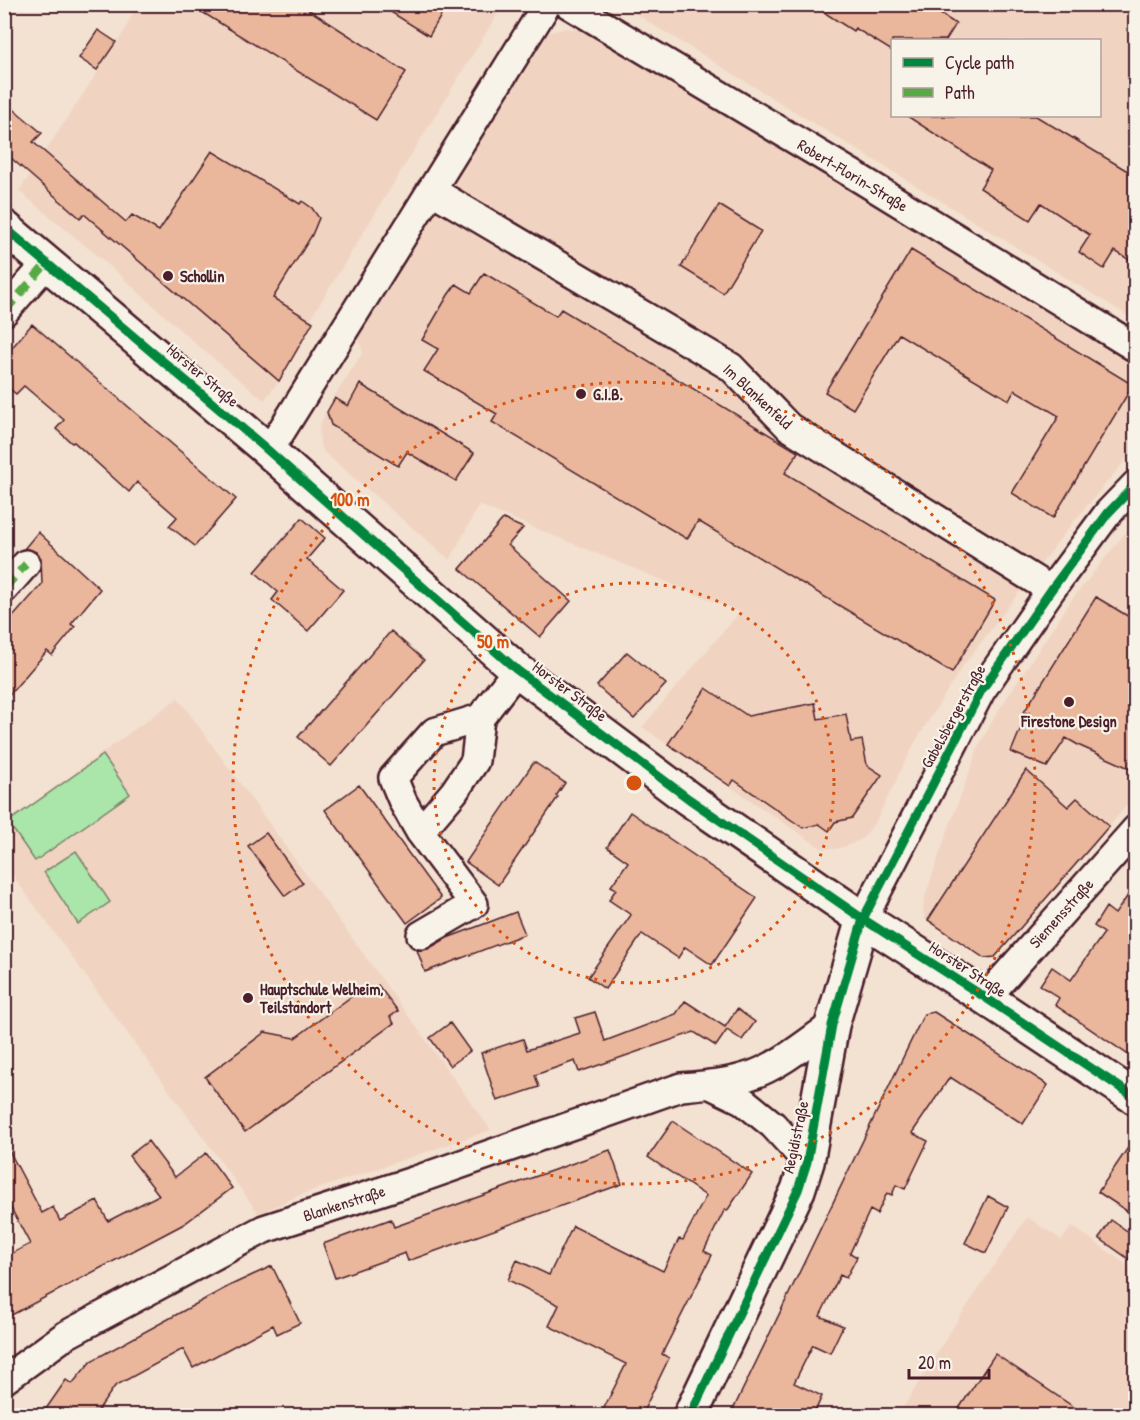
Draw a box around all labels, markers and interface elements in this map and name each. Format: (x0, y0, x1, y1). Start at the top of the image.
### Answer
legend (891, 39, 1101, 117)
text: Cycle path (945, 50, 1015, 75)
text: Path (945, 80, 975, 105)
street label: Robert-Florin-Straße (794, 133, 913, 217)
place label: Schollin (180, 265, 224, 287)
marker: Schollin (161, 269, 175, 283)
street label: Horster Straße (162, 338, 244, 412)
street label: Im Blankenfeld (719, 358, 797, 434)
place label: G.I.B. (593, 383, 623, 405)
marker: G.I.B. (574, 387, 588, 401)
text: 100 m (330, 487, 370, 512)
text: 50 m (477, 629, 509, 654)
street label: Horster Straße (528, 656, 612, 727)
street label: Gabelsbergerstraße (915, 660, 991, 772)
marker: Firestone Design (1062, 695, 1076, 709)
place label: Firestone Design (1020, 710, 1117, 733)
centre of rings (624, 773, 644, 793)
street label: Siemensstraße (1024, 873, 1099, 953)
street label: Horster Straße (925, 936, 1011, 1003)
place label: Hauptschule Welheim, Teilstandort (259, 978, 384, 1018)
marker: Hauptschule Welheim, Teilstandort (241, 991, 255, 1005)
street label: Aegidistraße (777, 1098, 814, 1175)
street label: Blankenstraße (300, 1179, 388, 1227)
scale bar (909, 1342, 988, 1380)
text: 20 m (918, 1350, 951, 1375)

